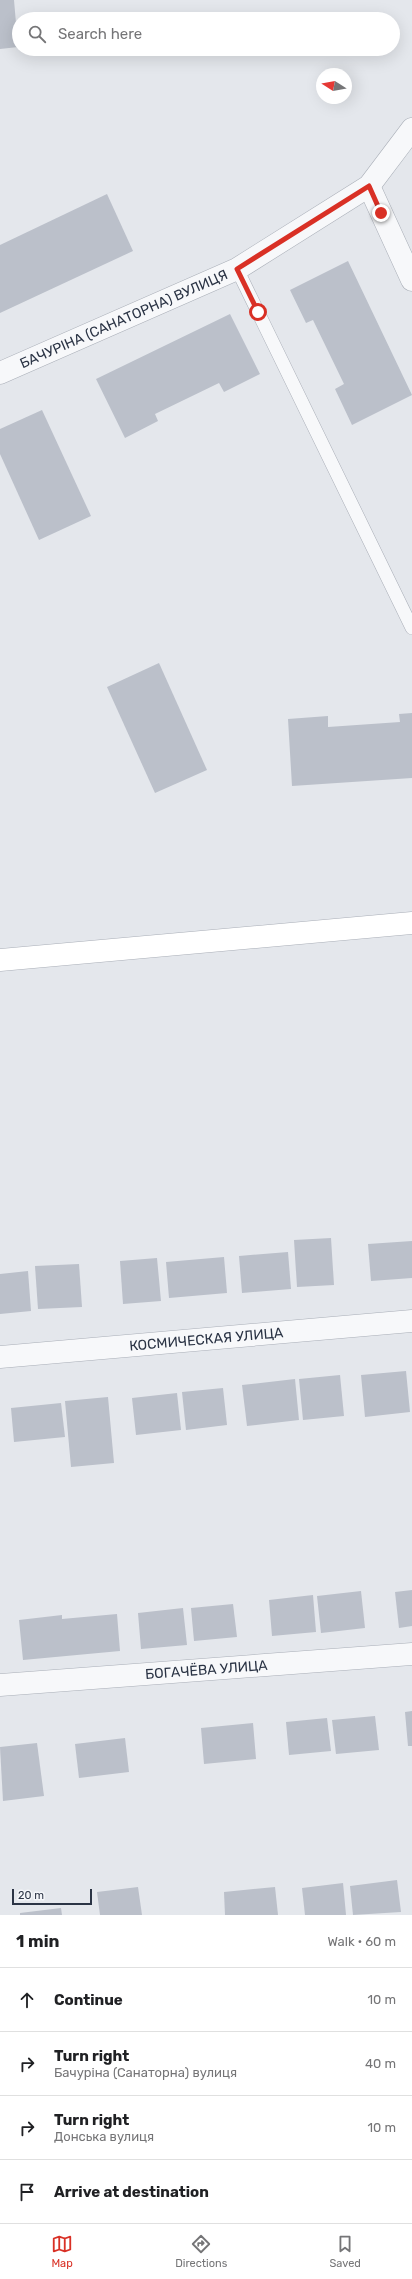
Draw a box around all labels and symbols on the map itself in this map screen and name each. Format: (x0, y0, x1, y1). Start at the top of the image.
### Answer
north arrow (316, 68, 352, 104)
route end (372, 204, 390, 222)
street label: БАЧУРІНА (САНАТОРНА) ВУЛИЦЯ (17, 266, 230, 372)
route start (249, 303, 267, 321)
street label: КОСМИЧЕСКАЯ УЛИЦА (129, 1324, 285, 1354)
street label: БОГАЧЁВА УЛИЦА (145, 1656, 269, 1683)
scale bar (12, 1887, 92, 1906)

